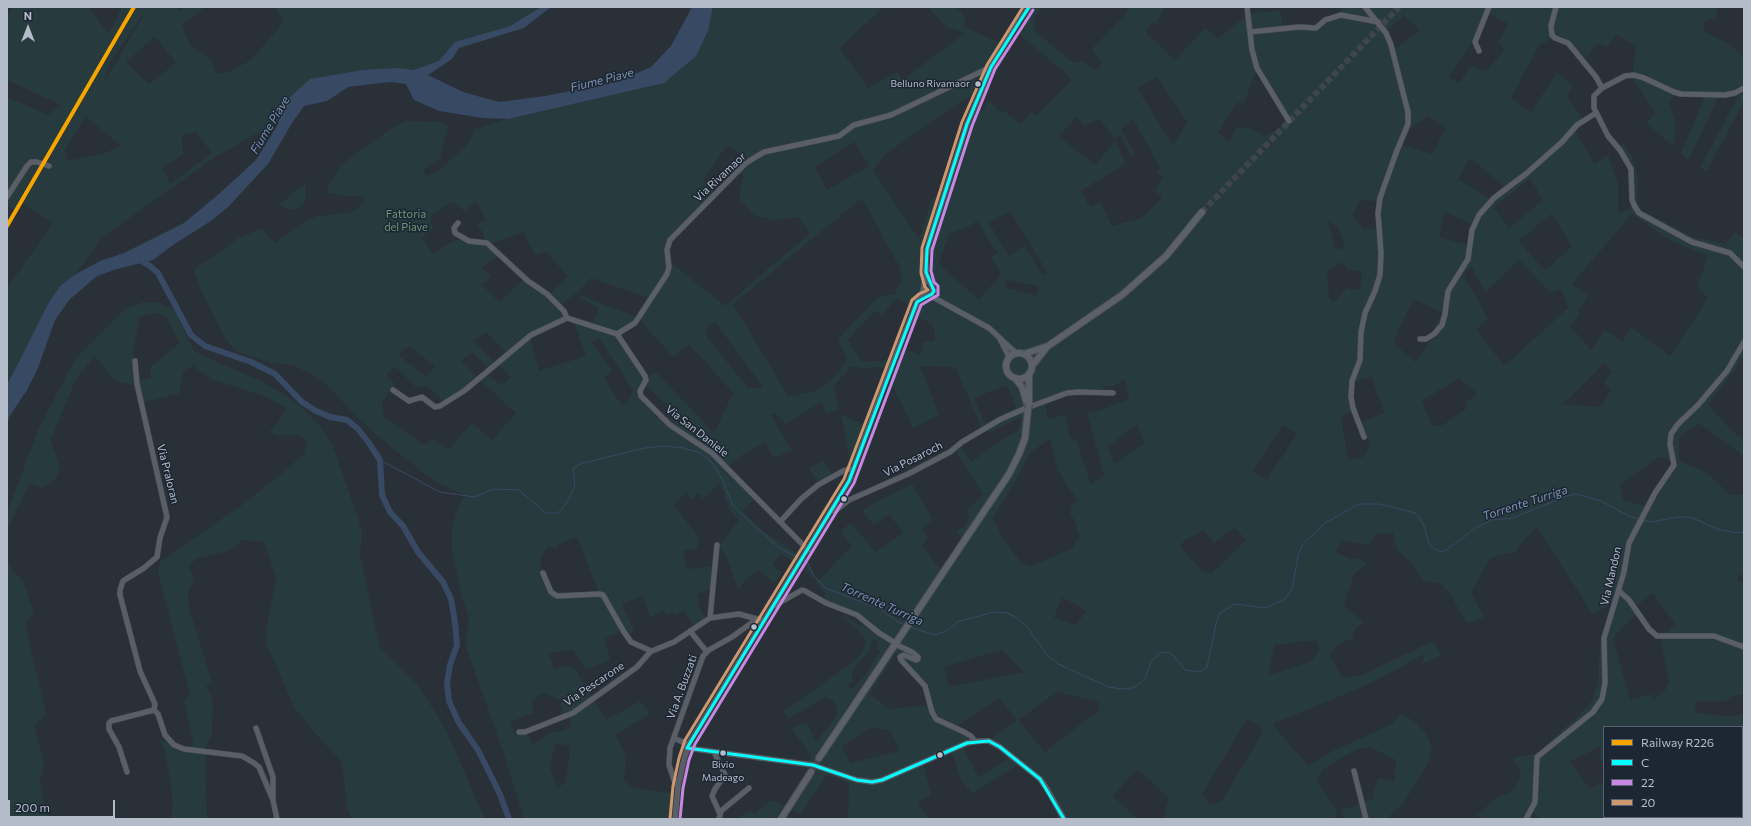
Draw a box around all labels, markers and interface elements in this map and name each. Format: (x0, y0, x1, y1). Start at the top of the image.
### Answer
north arrow (8, 8, 48, 48)
text: N (24, 9, 32, 22)
water label: Fiume Piave (569, 65, 635, 95)
place label: Belluno Rivamaor (891, 78, 970, 90)
marker: Belluno Rivamaor (973, 79, 983, 89)
water label: Fiume Piave (247, 94, 293, 156)
street label: Via Rivamaor (691, 150, 749, 204)
park label: Fattoria del Piave (384, 207, 428, 233)
street label: Via San Daniele (663, 402, 731, 460)
street label: Via Posaroch (881, 438, 945, 480)
street label: Via Praloran (154, 443, 182, 505)
water label: Torrente Turriga (1481, 482, 1569, 524)
unlabelled marker (839, 494, 849, 504)
street label: Via Mandon (1598, 545, 1624, 607)
water label: Torrente Turriga (839, 579, 925, 629)
unlabelled marker (749, 622, 759, 632)
street label: Via A. Buzzati (664, 653, 700, 721)
street label: Via Pescarone (561, 659, 627, 709)
legend (1603, 726, 1743, 818)
text: Railway R226 (1641, 735, 1714, 749)
marker: Bivio Madeago (718, 748, 728, 758)
unlabelled marker (935, 750, 945, 760)
text: C (1641, 755, 1649, 769)
place label: Bivio Madeago (702, 759, 744, 782)
text: 22 (1641, 775, 1654, 789)
scale bar (10, 792, 117, 818)
text: 20 (1641, 795, 1655, 809)
text: 200 m (15, 800, 50, 814)

